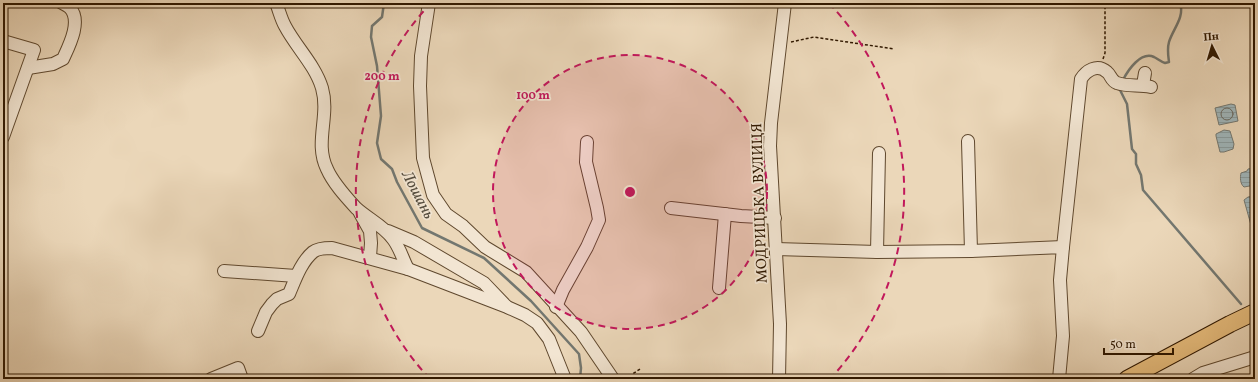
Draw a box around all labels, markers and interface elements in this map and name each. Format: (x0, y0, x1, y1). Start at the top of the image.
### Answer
north arrow (1192, 26, 1232, 66)
text: Пн (1203, 29, 1220, 46)
text: 200 m (364, 69, 400, 85)
text: 100 m (516, 88, 550, 104)
street label: МОДРИЦЬКА ВУЛИЦЯ (747, 122, 774, 283)
water label: Лошань (395, 166, 439, 223)
centre of rings (623, 185, 637, 199)
scale bar (1104, 330, 1173, 356)
text: 50 m (1110, 337, 1136, 353)

